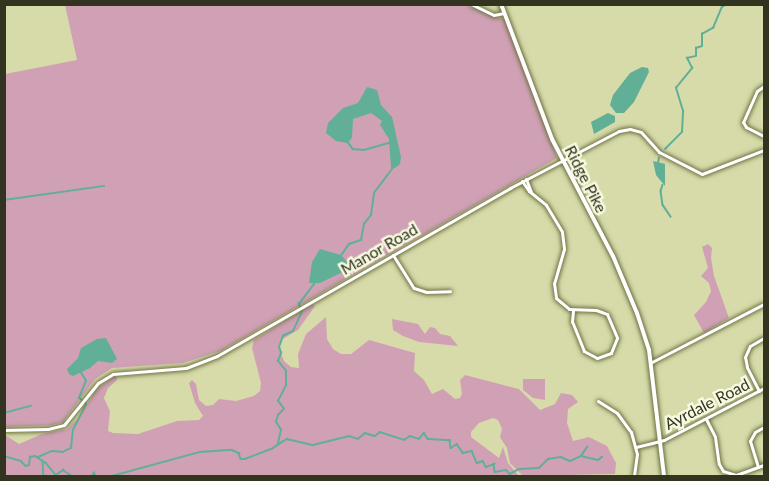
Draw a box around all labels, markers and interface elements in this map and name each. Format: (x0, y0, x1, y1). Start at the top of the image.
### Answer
street label: Ridge Pike (561, 142, 611, 216)
street label: Manor Road (337, 219, 421, 279)
street label: Ayrdale Road (661, 374, 753, 434)

